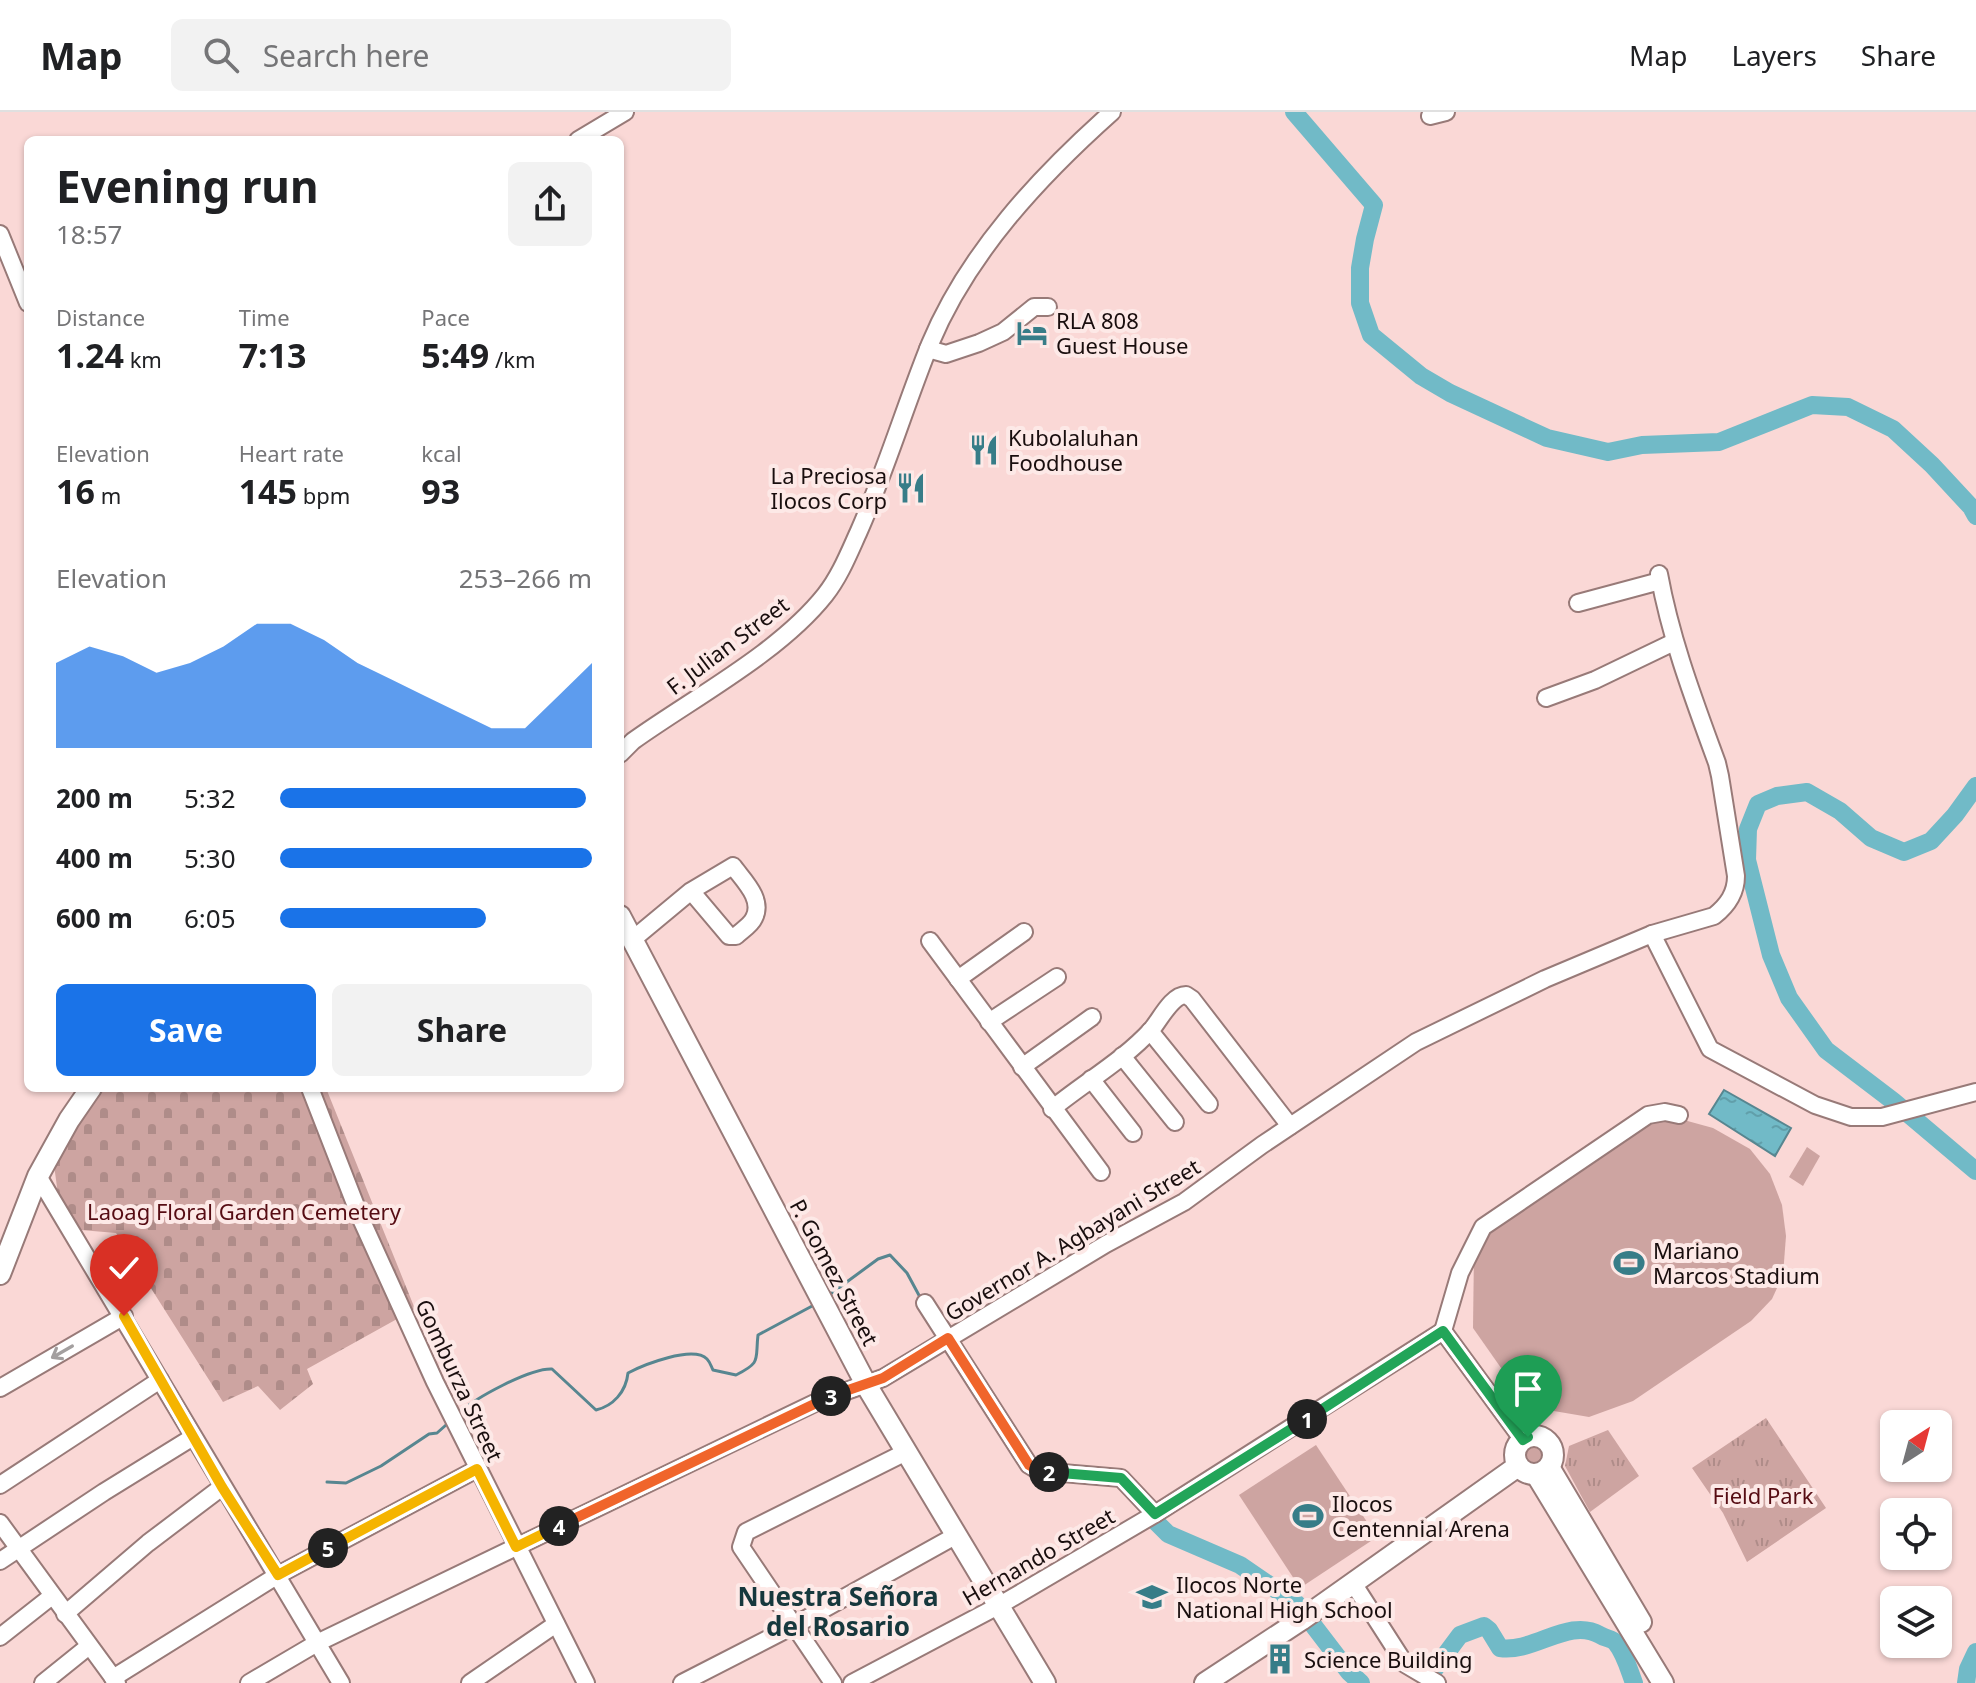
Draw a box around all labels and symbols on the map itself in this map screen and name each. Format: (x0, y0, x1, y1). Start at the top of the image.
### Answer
place label: RLA 808 Guest House (1056, 305, 1188, 360)
hotel icon: RLA 808 Guest House (1015, 316, 1049, 350)
place label: Kubolaluhan Foodhouse (1008, 422, 1139, 477)
restaurant icon: Kubolaluhan Foodhouse (967, 433, 1001, 467)
place label: La Preciosa Ilocos Corp (771, 460, 887, 515)
restaurant icon: La Preciosa Ilocos Corp (894, 471, 928, 505)
street label: F. Julian Street (660, 589, 794, 701)
street label: Governor A. Agbayani Street (939, 1151, 1205, 1327)
street label: P. Gomez Street (784, 1194, 886, 1350)
park label: Laoag Floral Garden Cemetery (87, 1196, 402, 1226)
pin (90, 1234, 158, 1316)
place label: Mariano Marcos Stadium (1653, 1235, 1820, 1290)
sports icon: Mariano Marcos Stadium (1612, 1246, 1646, 1280)
street label: Gomburza Street (409, 1294, 511, 1466)
one-way arrow (51, 1344, 74, 1360)
pin (1494, 1355, 1562, 1437)
pin: 3 (811, 1376, 851, 1416)
pin: 1 (1287, 1399, 1327, 1439)
north arrow (1880, 1410, 1952, 1482)
pin: 2 (1029, 1452, 1069, 1492)
park label: Field Park (1713, 1480, 1814, 1510)
place label: Ilocos Centennial Arena (1332, 1488, 1510, 1543)
sports icon: Ilocos Centennial Arena (1291, 1499, 1325, 1533)
street label: Hernando Street (956, 1500, 1120, 1612)
pin: 4 (539, 1506, 579, 1546)
pin: 5 (308, 1528, 348, 1568)
place label: Ilocos Norte National High School (1176, 1569, 1393, 1624)
district label: Nuestra Señora del Rosario (737, 1578, 939, 1644)
school or university icon: Ilocos Norte National High School (1135, 1580, 1169, 1614)
building icon: Science Building (1263, 1642, 1297, 1676)
place label: Science Building (1304, 1644, 1473, 1674)

